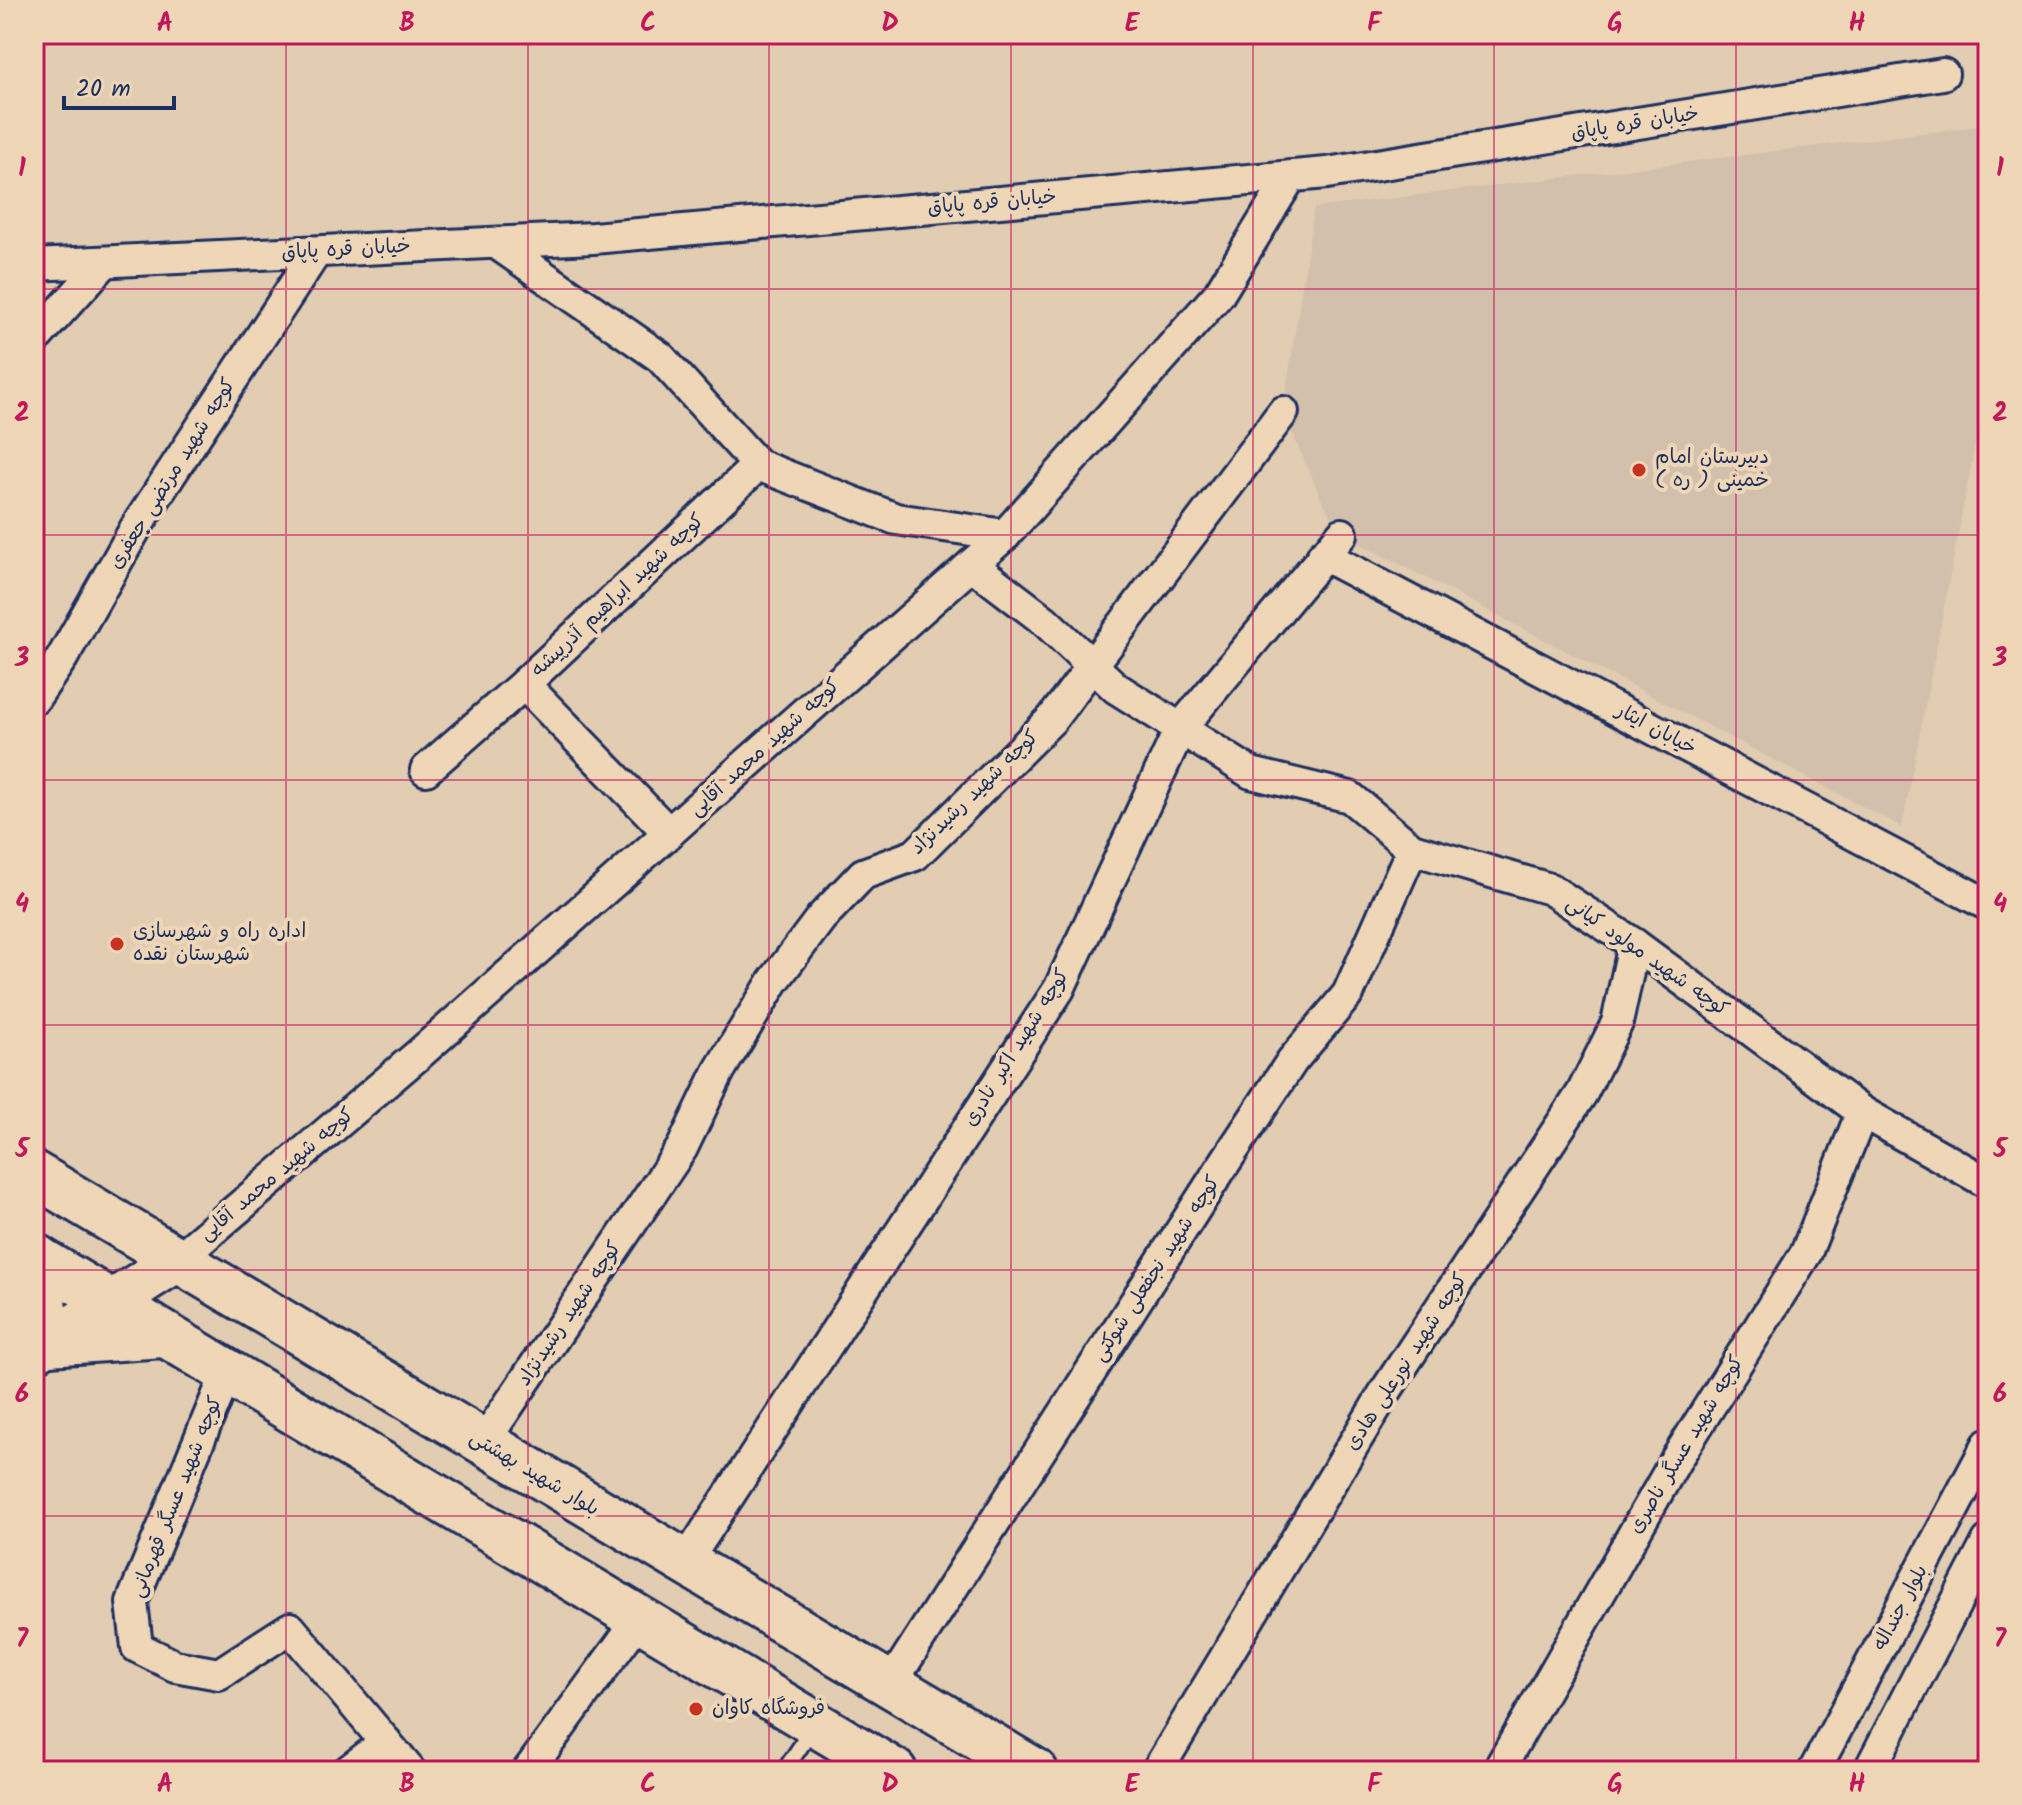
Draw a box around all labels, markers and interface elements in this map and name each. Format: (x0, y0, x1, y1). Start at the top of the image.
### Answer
text: A (157, 3, 173, 45)
text: B (399, 3, 415, 45)
text: C (640, 3, 656, 45)
text: D (881, 3, 899, 45)
text: E (1125, 3, 1141, 45)
text: F (1367, 3, 1383, 45)
text: G (1607, 3, 1623, 45)
text: H (1849, 3, 1866, 45)
scale bar (64, 60, 174, 110)
text: 20 m (76, 70, 131, 109)
street label: خیابان قره پاپاق (1569, 98, 1701, 150)
text: 1 (18, 148, 26, 190)
text: 1 (1996, 148, 2004, 190)
street label: خیابان قره پاپاق (926, 181, 1058, 225)
street label: خیابان قره پاپاق (281, 231, 411, 269)
street label: کوچه شهید مرتضی جعفری (101, 372, 245, 576)
text: 2 (14, 393, 30, 435)
text: 2 (1992, 393, 2008, 435)
place label: دبیرستان امام خمینی ( ره ) (1655, 442, 1769, 497)
marker: دبیرستان امام خمینی ( ره ) (1630, 461, 1648, 479)
street label: کوچه شهید ابراهیم آذرپیشه (523, 506, 713, 686)
text: 3 (14, 638, 29, 680)
text: 3 (1992, 638, 2007, 680)
street label: کوچه شهید محمد آقایی (682, 671, 848, 825)
street label: خیابان ایثار (1608, 694, 1702, 765)
street label: کوچه شهید رشیدنژاد (903, 723, 1047, 863)
text: 4 (15, 884, 29, 926)
text: 4 (1993, 884, 2007, 926)
street label: کوچه شهید مولود کیانی (1559, 888, 1735, 1026)
place label: اداره راه و شهرسازی شهرستان نقده (133, 916, 306, 971)
marker: اداره راه و شهرسازی شهرستان نقده (108, 935, 126, 953)
street label: کوچه شهید اکبر نادری (955, 963, 1079, 1133)
street label: کوچه شهید محمد آقایی (192, 1100, 362, 1250)
text: 5 (14, 1129, 30, 1171)
text: 5 (1992, 1129, 2008, 1171)
street label: کوچه شهید نجفعلی شوکتی (1085, 1169, 1229, 1369)
street label: کوچه شهید رشیدنژاد (509, 1235, 631, 1393)
street label: کوچه شهید نورعلی هادی (1337, 1267, 1477, 1457)
street label: کوچه شهید عسگر ناصری (1621, 1349, 1753, 1541)
text: 6 (15, 1374, 29, 1416)
text: 6 (1993, 1374, 2007, 1416)
street label: کوچه شهید عسگر قهرمانی (122, 1391, 232, 1603)
street label: بلوار شهید بهشتی (463, 1422, 605, 1526)
street label: بلوار جنداله (1865, 1559, 1937, 1657)
text: 7 (16, 1619, 29, 1661)
text: 7 (1994, 1619, 2007, 1661)
place label: فروشگاه کاوان (712, 1693, 825, 1725)
marker: فروشگاه کاوان (687, 1700, 705, 1718)
text: A (157, 1764, 173, 1805)
text: B (399, 1764, 415, 1805)
text: C (640, 1764, 656, 1805)
text: D (881, 1764, 899, 1805)
text: E (1125, 1764, 1141, 1805)
text: F (1367, 1764, 1383, 1805)
text: G (1607, 1764, 1623, 1805)
text: H (1849, 1764, 1866, 1805)

